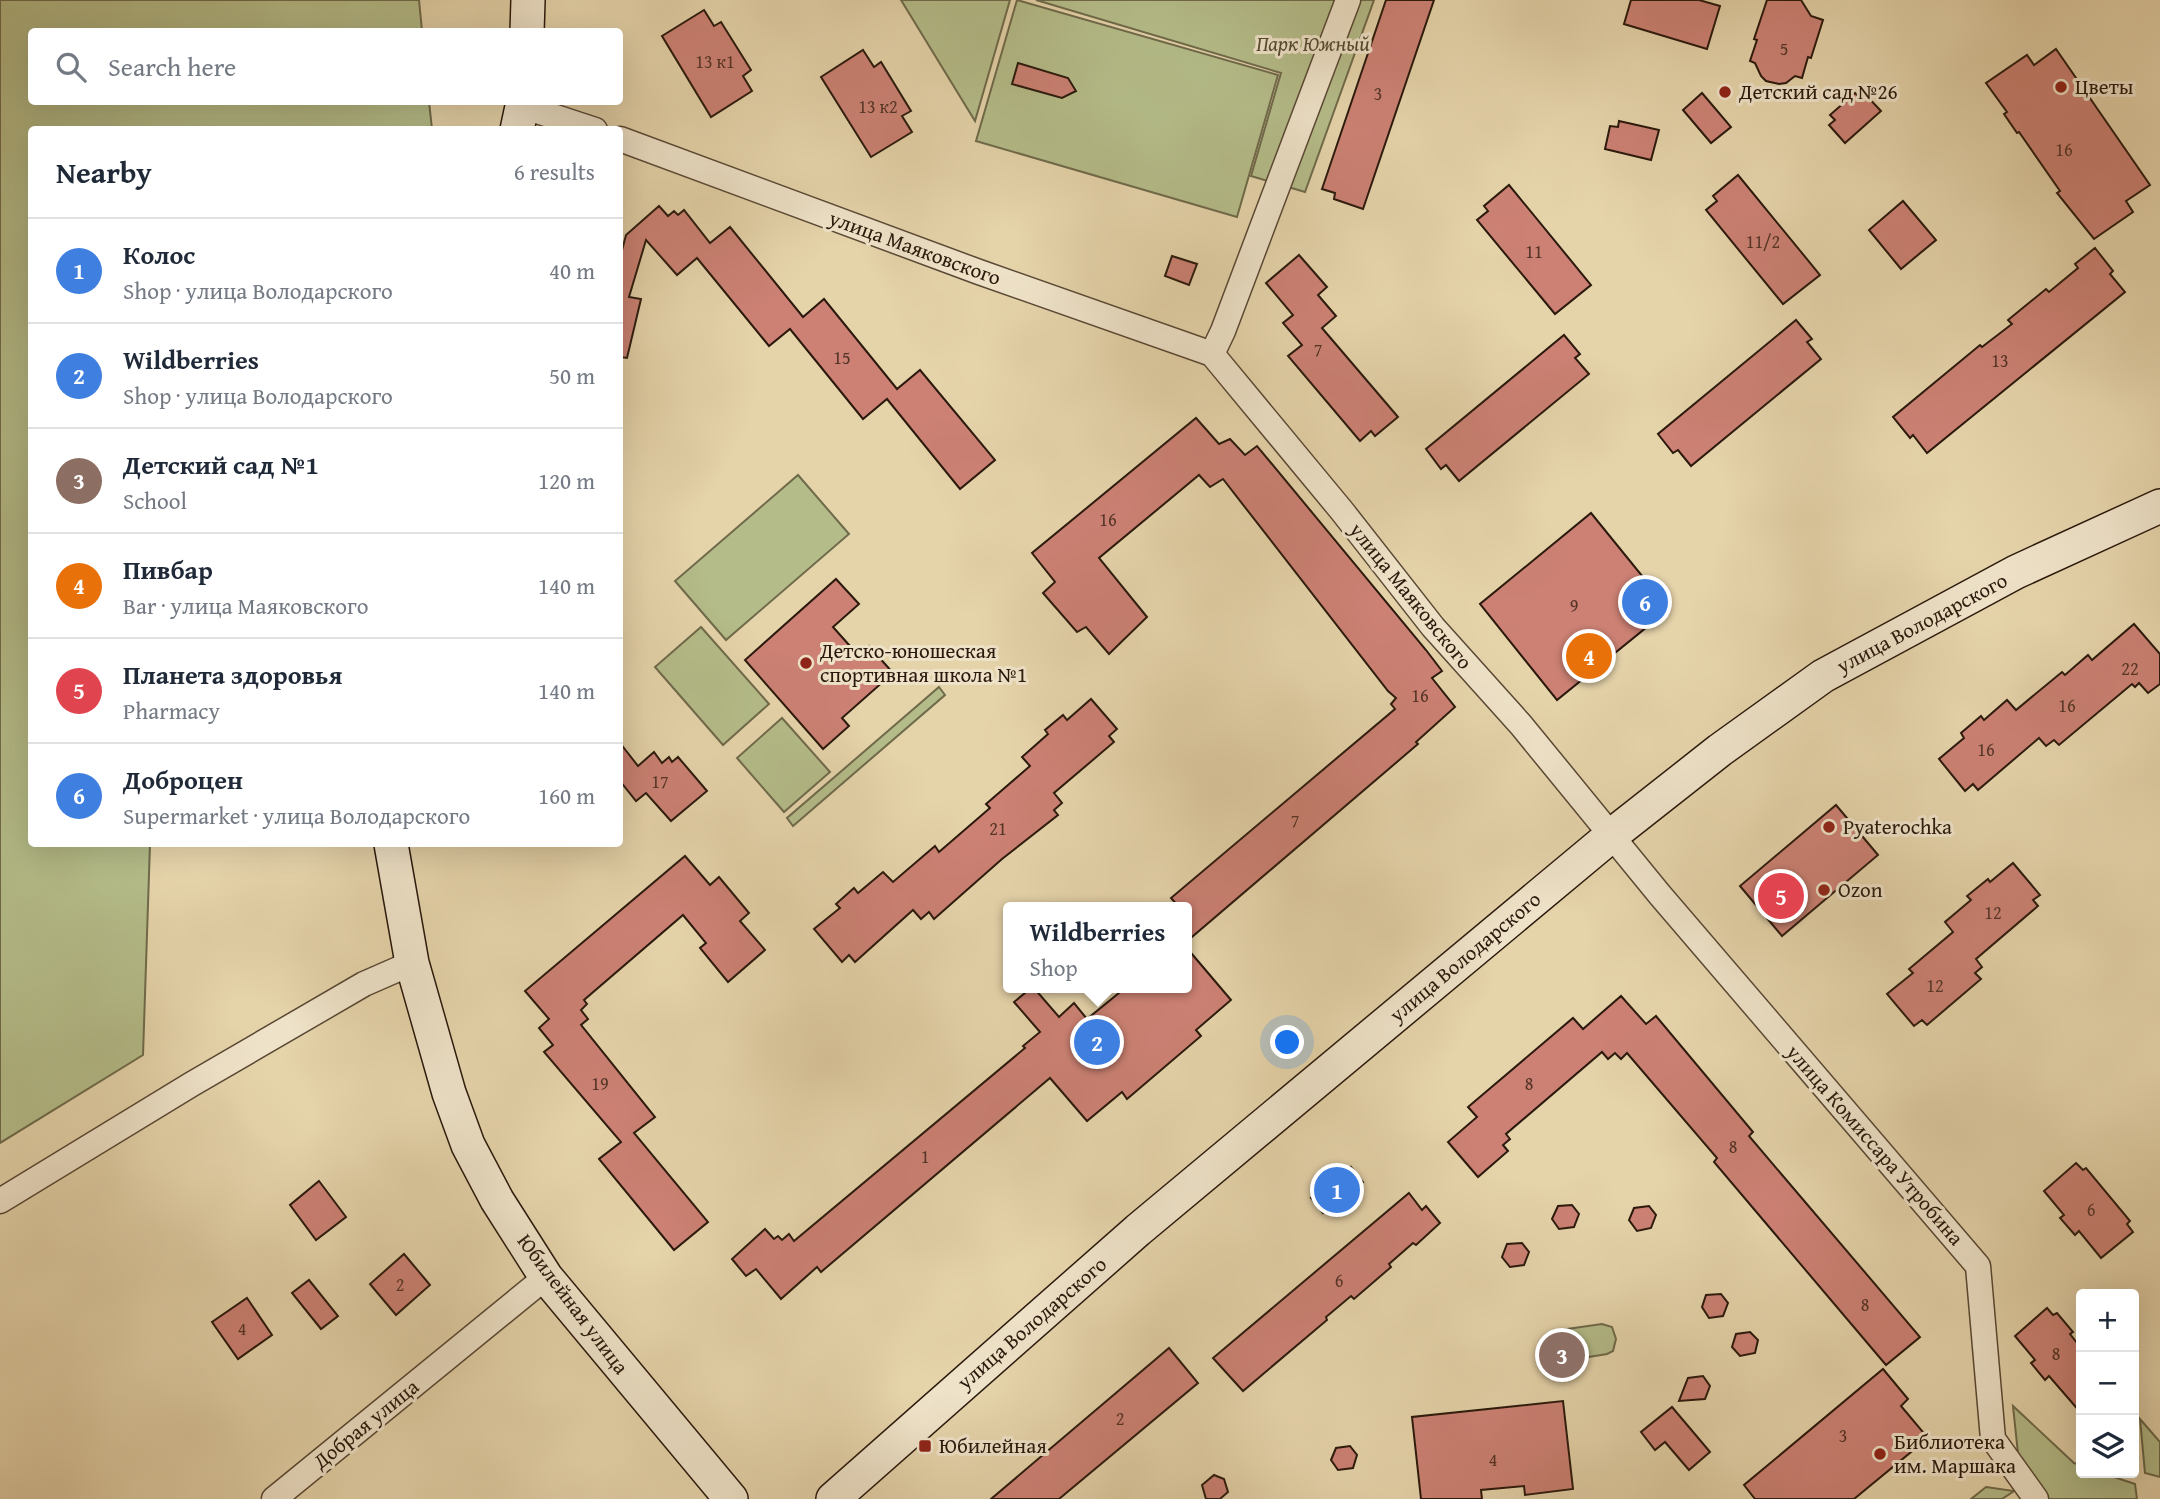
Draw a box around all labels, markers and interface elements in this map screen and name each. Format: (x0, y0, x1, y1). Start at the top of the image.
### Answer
search box (28, 28, 623, 105)
park label: Парк Южный (1256, 28, 1370, 59)
house number: 5 (1780, 35, 1788, 62)
text: Search here (108, 47, 236, 86)
icon: search (52, 48, 90, 86)
house number: 13 к1 (695, 48, 735, 75)
place label: Цветы (2075, 71, 2134, 102)
place label: Детский сад №26 (1738, 76, 1898, 107)
marker: Цветы (2053, 79, 2069, 95)
house number: 3 (1374, 80, 1382, 107)
marker: Детский сад №26 (1717, 84, 1733, 100)
house number: 13 к2 (858, 93, 898, 120)
house number: 16 (2055, 136, 2073, 163)
text: Nearby (56, 150, 152, 194)
text: 6 results (514, 155, 595, 188)
street label: улица Маяковского (824, 202, 1006, 293)
house number: 11/2 (1746, 228, 1780, 255)
text: Колос (123, 235, 195, 274)
house number: 11 (1525, 238, 1543, 265)
text: 1 (73, 254, 85, 287)
text: 40 m (549, 254, 595, 287)
text: Shop · улица Володарского (123, 274, 393, 307)
house number: 7 (1314, 336, 1322, 363)
text: Wildberries (123, 340, 259, 379)
house number: 15 (833, 344, 851, 371)
house number: 13 (1991, 347, 2009, 374)
text: 2 (73, 359, 85, 392)
text: 50 m (549, 359, 595, 392)
text: Shop · улица Володарского (123, 379, 393, 412)
text: Детский сад №1 (123, 445, 319, 484)
text: 3 (73, 464, 85, 497)
text: 120 m (538, 464, 595, 497)
text: School (123, 484, 187, 517)
house number: 16 (1099, 506, 1117, 533)
street label: улица Маяковского (1342, 515, 1480, 676)
text: Пивбар (123, 550, 213, 589)
street label: улица Володарского (1830, 564, 2013, 681)
text: 4 (73, 569, 85, 602)
text: 140 m (538, 569, 595, 602)
pin: 6 (1622, 576, 1668, 628)
text: Bar · улица Маяковского (123, 589, 369, 622)
house number: 9 (1570, 592, 1578, 619)
pin: 4 (1566, 630, 1612, 682)
place label: Детско-юношеская спортивная школа №1 (819, 635, 1027, 690)
text: Планета здоровья (123, 655, 342, 694)
marker: Детско-юношеская спортивная школа №1 (798, 655, 814, 671)
house number: 22 (2121, 655, 2139, 682)
text: 5 (73, 674, 85, 707)
text: 140 m (538, 674, 595, 707)
house number: 16 (1411, 682, 1429, 709)
house number: 16 (2058, 692, 2076, 719)
text: Pharmacy (123, 694, 220, 727)
house number: 16 (1977, 736, 1995, 763)
text: Доброцен (123, 760, 243, 799)
house number: 17 (651, 768, 669, 795)
text: 6 (73, 779, 85, 812)
text: 160 m (538, 779, 595, 812)
text: Supermarket · улица Володарского (123, 799, 470, 832)
house number: 7 (1291, 807, 1299, 834)
place label: Pyaterochka (1843, 811, 1952, 842)
house number: 21 (989, 815, 1007, 842)
marker: Pyaterochka (1821, 819, 1837, 835)
pin: 5 (1758, 870, 1804, 922)
place label: Ozon (1838, 874, 1883, 905)
marker: Ozon (1816, 882, 1832, 898)
street label: улица Володарского (1381, 884, 1547, 1030)
house number: 12 (1984, 899, 2002, 926)
popup (1003, 902, 1192, 993)
text: Wildberries (1029, 912, 1166, 951)
text: Shop (1029, 951, 1078, 984)
house number: 12 (1926, 972, 1944, 999)
pin: 2 (1074, 1016, 1120, 1068)
your location (1270, 1025, 1304, 1059)
street label: улица Комиссара Утробина (1779, 1037, 1972, 1252)
house number: 19 (591, 1070, 609, 1097)
house number: 8 (1525, 1070, 1533, 1097)
house number: 8 (1729, 1133, 1737, 1160)
house number: 1 (921, 1143, 929, 1170)
pin: 1 (1314, 1164, 1360, 1216)
house number: 6 (2087, 1196, 2095, 1223)
street label: Юбилейная улица (510, 1227, 637, 1381)
street label: улица Володарского (949, 1249, 1113, 1397)
house number: 6 (1335, 1267, 1343, 1294)
house number: 2 (396, 1271, 404, 1298)
map controls (2076, 1289, 2139, 1478)
button: + (2076, 1289, 2139, 1352)
house number: 8 (1861, 1291, 1869, 1318)
house number: 4 (238, 1315, 246, 1342)
pin: 3 (1539, 1329, 1585, 1381)
house number: 8 (2052, 1340, 2060, 1367)
button: − (2076, 1352, 2139, 1415)
street label: Добрая улица (305, 1371, 425, 1477)
house number: 2 (1116, 1405, 1124, 1432)
button: layers (2076, 1415, 2139, 1478)
house number: 3 (1839, 1422, 1847, 1449)
place label: Библиотека им. Маршака (1894, 1426, 2016, 1481)
place label: Юбилейная (939, 1430, 1047, 1461)
marker: Юбилейная (917, 1438, 933, 1454)
house number: 4 (1489, 1446, 1497, 1473)
marker: Библиотека им. Маршака (1872, 1446, 1888, 1462)

